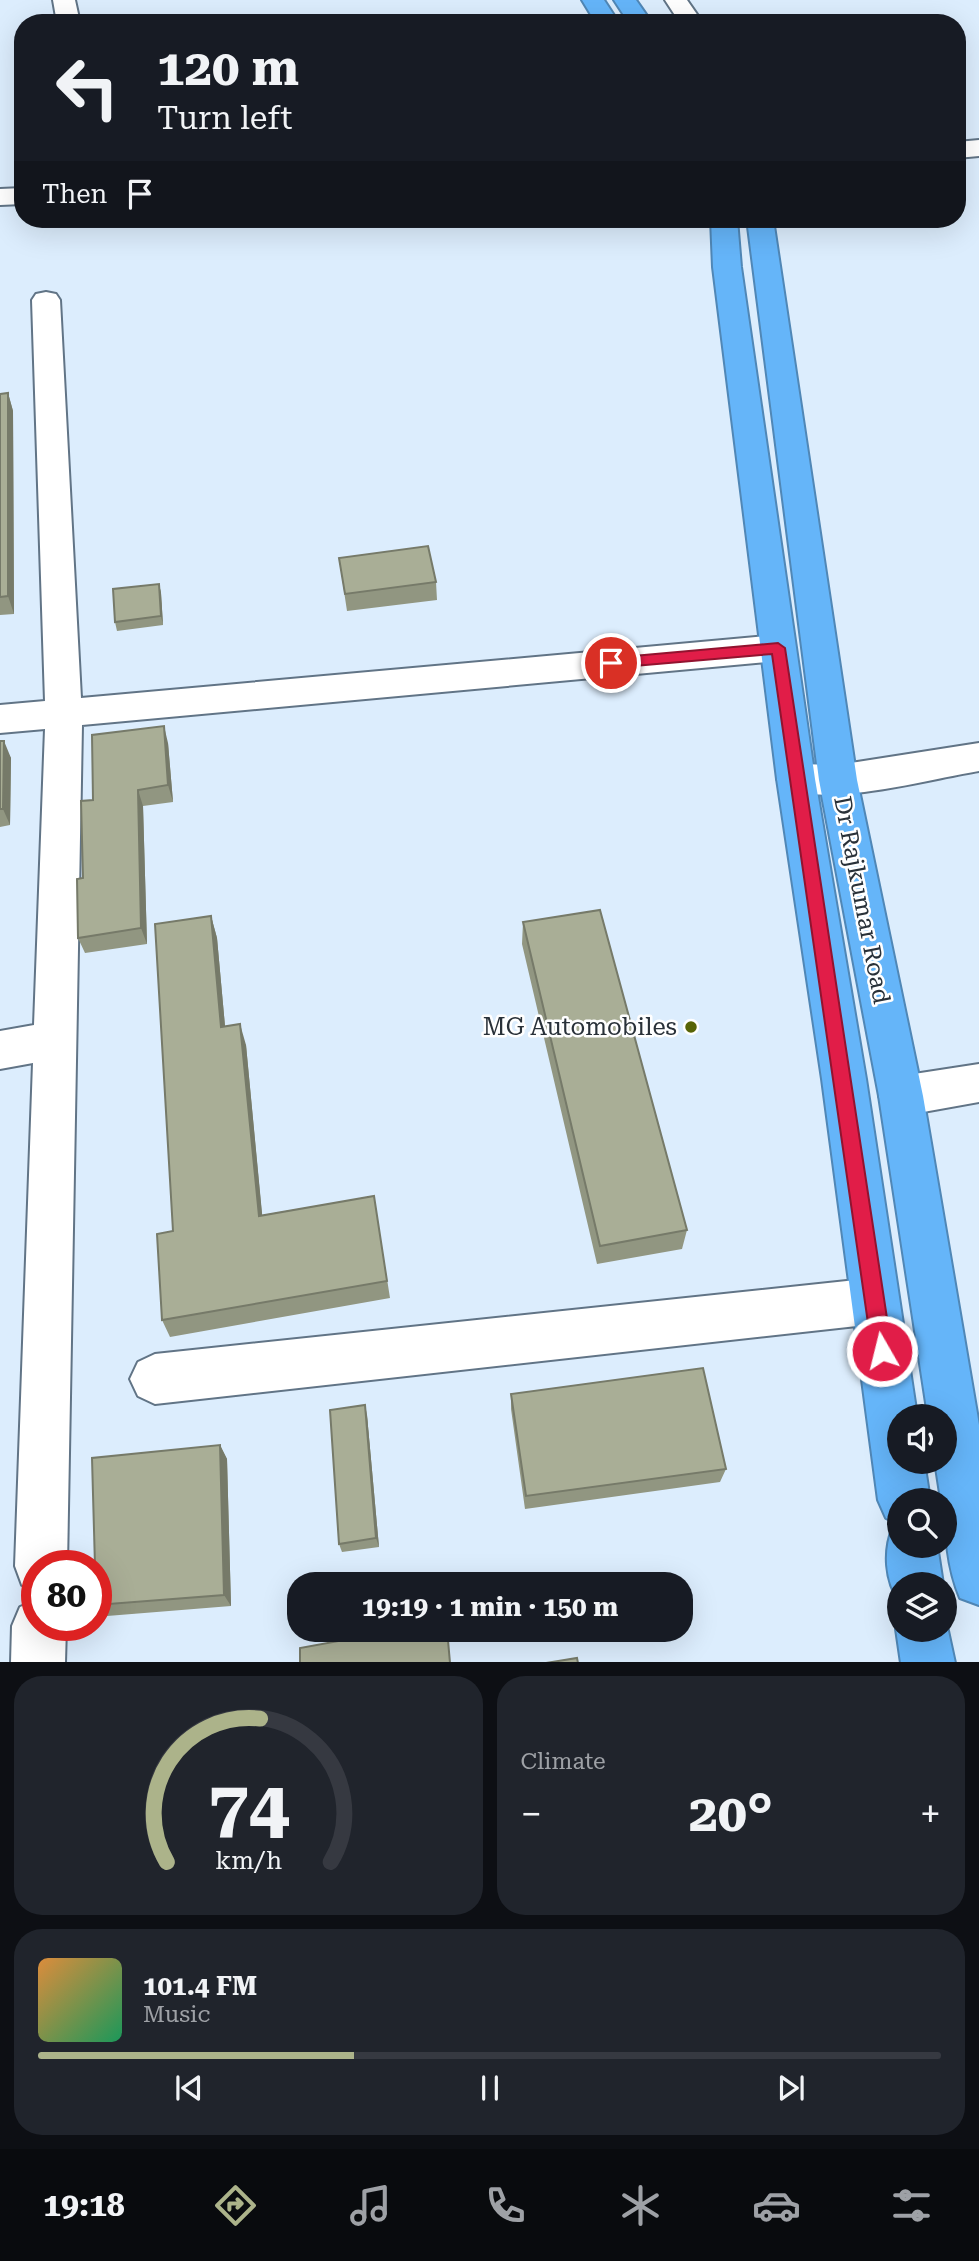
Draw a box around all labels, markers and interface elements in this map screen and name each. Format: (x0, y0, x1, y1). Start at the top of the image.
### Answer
text: 120 m (157, 40, 299, 97)
icon: left (42, 42, 133, 133)
text: Turn left (157, 99, 292, 137)
icon: arrive (121, 175, 159, 213)
text: Then (42, 179, 107, 209)
pin (581, 633, 641, 693)
icon: arrive (592, 644, 630, 682)
street label: Dr Rajkumar Road (828, 794, 896, 1006)
place label: MG Automobiles (483, 1013, 677, 1041)
marker: MG Automobiles (683, 1019, 699, 1035)
position arrow (845, 1314, 919, 1388)
map controls (887, 1404, 957, 1642)
button: sound (887, 1404, 957, 1474)
button: search (887, 1488, 957, 1558)
speed limit sign: 80 (21, 1550, 112, 1641)
button: layers (887, 1572, 957, 1642)
text: 19:19 · 1 min · 150 m (362, 1592, 618, 1622)
text: Climate (521, 1748, 606, 1775)
text: 74 (207, 1765, 289, 1850)
text: 20° (689, 1783, 773, 1844)
text: − (521, 1792, 542, 1836)
text: + (920, 1792, 941, 1836)
text: km/h (215, 1845, 282, 1874)
text: 101.4 FM (143, 1971, 257, 2001)
text: Music (143, 2001, 210, 2028)
icon: previous (170, 2069, 208, 2107)
icon: pause (471, 2069, 509, 2107)
icon: next (772, 2069, 810, 2107)
icon: directions (211, 2181, 260, 2230)
icon: music (346, 2181, 395, 2230)
icon: phone (481, 2181, 530, 2230)
icon: climate (616, 2181, 665, 2230)
icon: car (752, 2181, 801, 2230)
icon: filters (887, 2181, 936, 2230)
text: 19:18 (43, 2186, 125, 2224)

